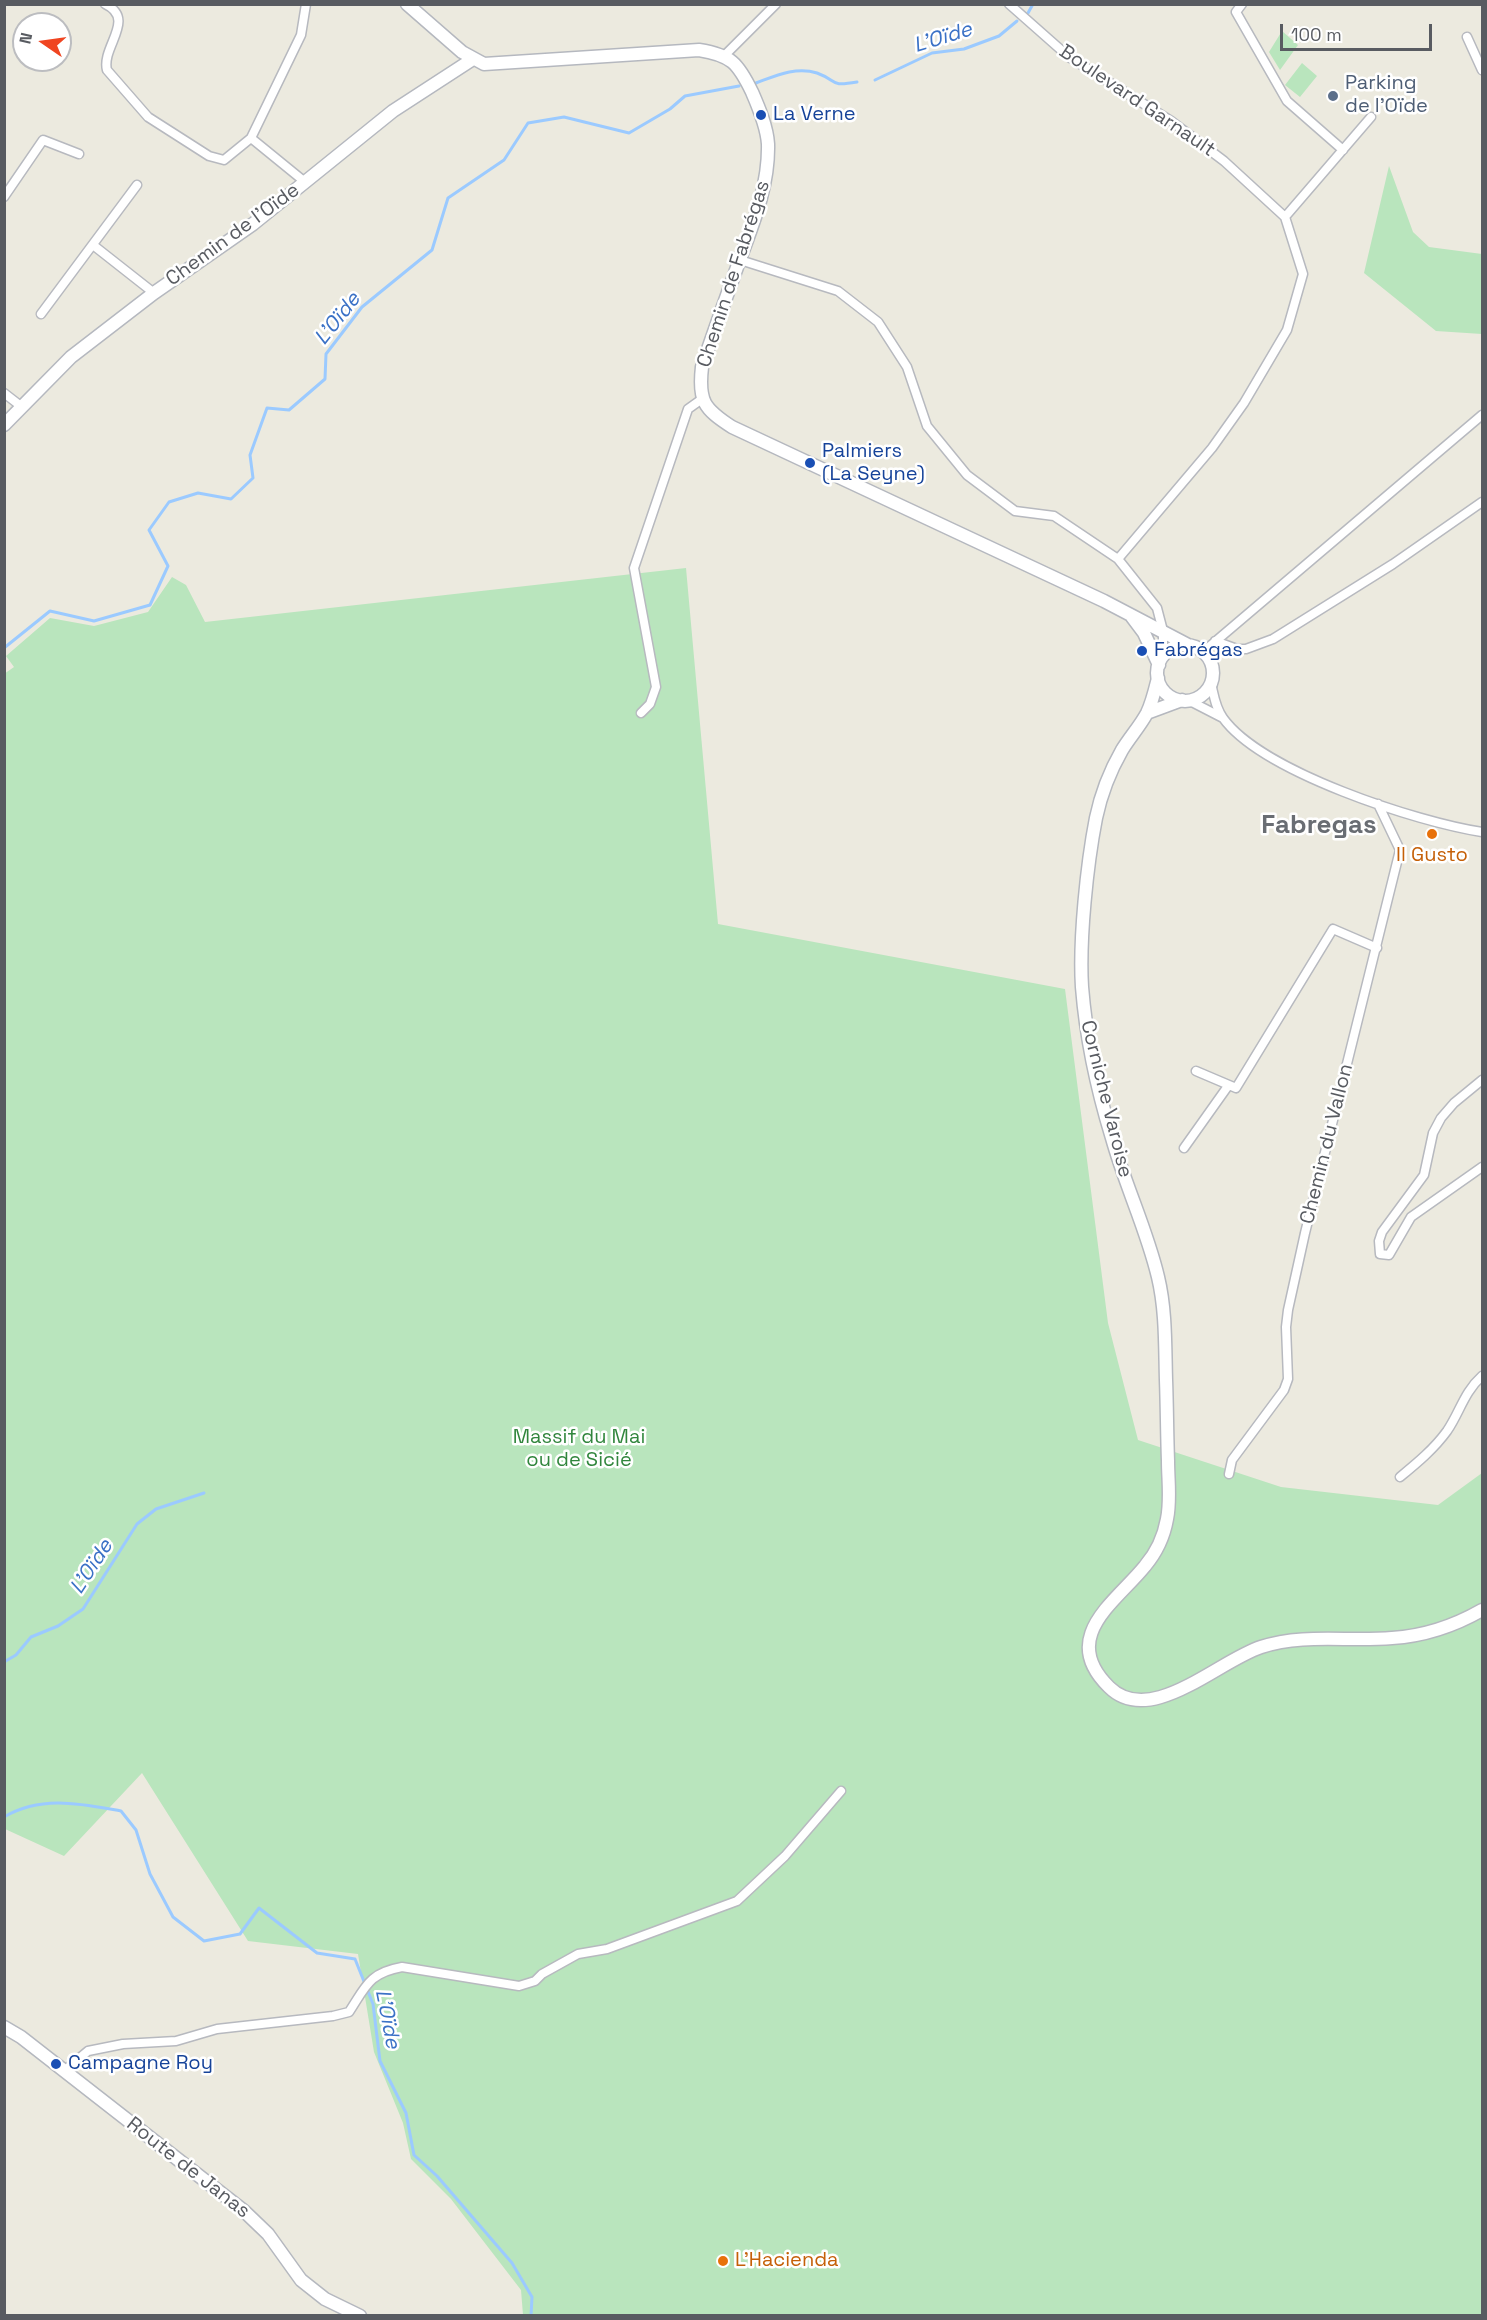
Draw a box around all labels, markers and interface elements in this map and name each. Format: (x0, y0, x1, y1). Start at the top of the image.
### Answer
north arrow (12, 12, 72, 72)
scale bar (1283, 12, 1434, 50)
water label: L'Oïde (911, 17, 975, 59)
text: 100 m (1291, 23, 1342, 46)
text: N (14, 31, 37, 46)
street label: Boulevard Garnault (1054, 40, 1220, 162)
place label: Parking de l'Oïde (1345, 72, 1428, 119)
marker: Parking de l'Oïde (1326, 89, 1340, 103)
place label: La Verne (773, 103, 856, 127)
marker: La Verne (754, 108, 768, 122)
street label: Chemin de Fabrégas (692, 177, 776, 371)
street label: Chemin de l'Oïde (162, 178, 304, 292)
water label: L'Oïde (310, 288, 366, 350)
place label: Palmiers (La Seyne) (822, 440, 925, 487)
marker: Palmiers (La Seyne) (803, 456, 817, 470)
place label: Fabrégas (1154, 639, 1243, 663)
marker: Fabrégas (1135, 644, 1149, 658)
district label: Fabregas (1261, 810, 1377, 842)
marker: Il Gusto (1425, 827, 1439, 841)
place label: Il Gusto (1396, 844, 1468, 868)
street label: Corniche Varoise (1075, 1018, 1137, 1180)
street label: Chemin du Vallon (1295, 1061, 1359, 1227)
park label: Massif du Mai ou de Sicié (513, 1426, 645, 1473)
water label: L'Oïde (65, 1535, 119, 1599)
water label: L'Oïde (369, 1987, 405, 2051)
place label: Campagne Roy (68, 2052, 213, 2076)
marker: Campagne Roy (49, 2057, 63, 2071)
street label: Route de Janas (122, 2112, 254, 2224)
place label: L'Hacienda (735, 2249, 839, 2273)
marker: L'Hacienda (716, 2254, 730, 2268)

